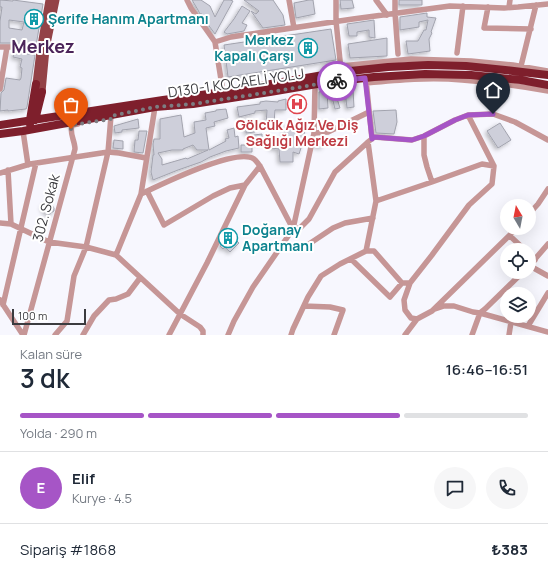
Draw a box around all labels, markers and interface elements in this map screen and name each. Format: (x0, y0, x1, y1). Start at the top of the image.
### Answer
building icon: Şerife Hanım Apartmanı (23, 8, 45, 30)
place label: Şerife Hanım Apartmanı (48, 9, 209, 28)
place label: Merkez Kapalı Çarşı (214, 30, 294, 65)
district label: Merkez (11, 34, 75, 58)
building icon: Merkez Kapalı Çarşı (297, 37, 319, 59)
courier (317, 61, 357, 101)
street label: D130-1 KOCAELİ YOLU (167, 64, 305, 101)
icon: bike (326, 70, 348, 92)
pin (476, 73, 510, 114)
icon: home (482, 79, 504, 101)
pin (54, 88, 88, 129)
hospital icon: Gölcük Ağız Ve Diş Sağlığı Merkezi (286, 93, 308, 115)
icon: bag (60, 94, 82, 116)
place label: Gölcük Ağız Ve Diş Sağlığı Merkezi (236, 115, 359, 150)
street label: 302. Sokak (27, 171, 64, 244)
north arrow (500, 199, 536, 235)
map controls (500, 199, 536, 323)
place label: Doğanay Apartmanı (242, 220, 313, 255)
building icon: Doğanay Apartmanı (217, 227, 239, 249)
button: locate (500, 243, 536, 279)
button: layers (500, 287, 536, 323)
scale bar (12, 307, 86, 326)
text: 100 m (18, 308, 47, 323)
text: Kalan süre (20, 345, 82, 363)
text: 16:46–16:51 (445, 359, 528, 380)
text: 3 dk (20, 360, 70, 396)
text: Yolda · 290 m (20, 424, 97, 442)
button: chat (434, 467, 476, 509)
button: phone (486, 467, 528, 509)
text: Elif (72, 468, 95, 489)
text: E (37, 477, 45, 498)
text: Kurye · 4.5 (72, 489, 132, 507)
text: Sipariş #1868 (20, 539, 116, 560)
text: ₺383 (491, 539, 528, 560)

